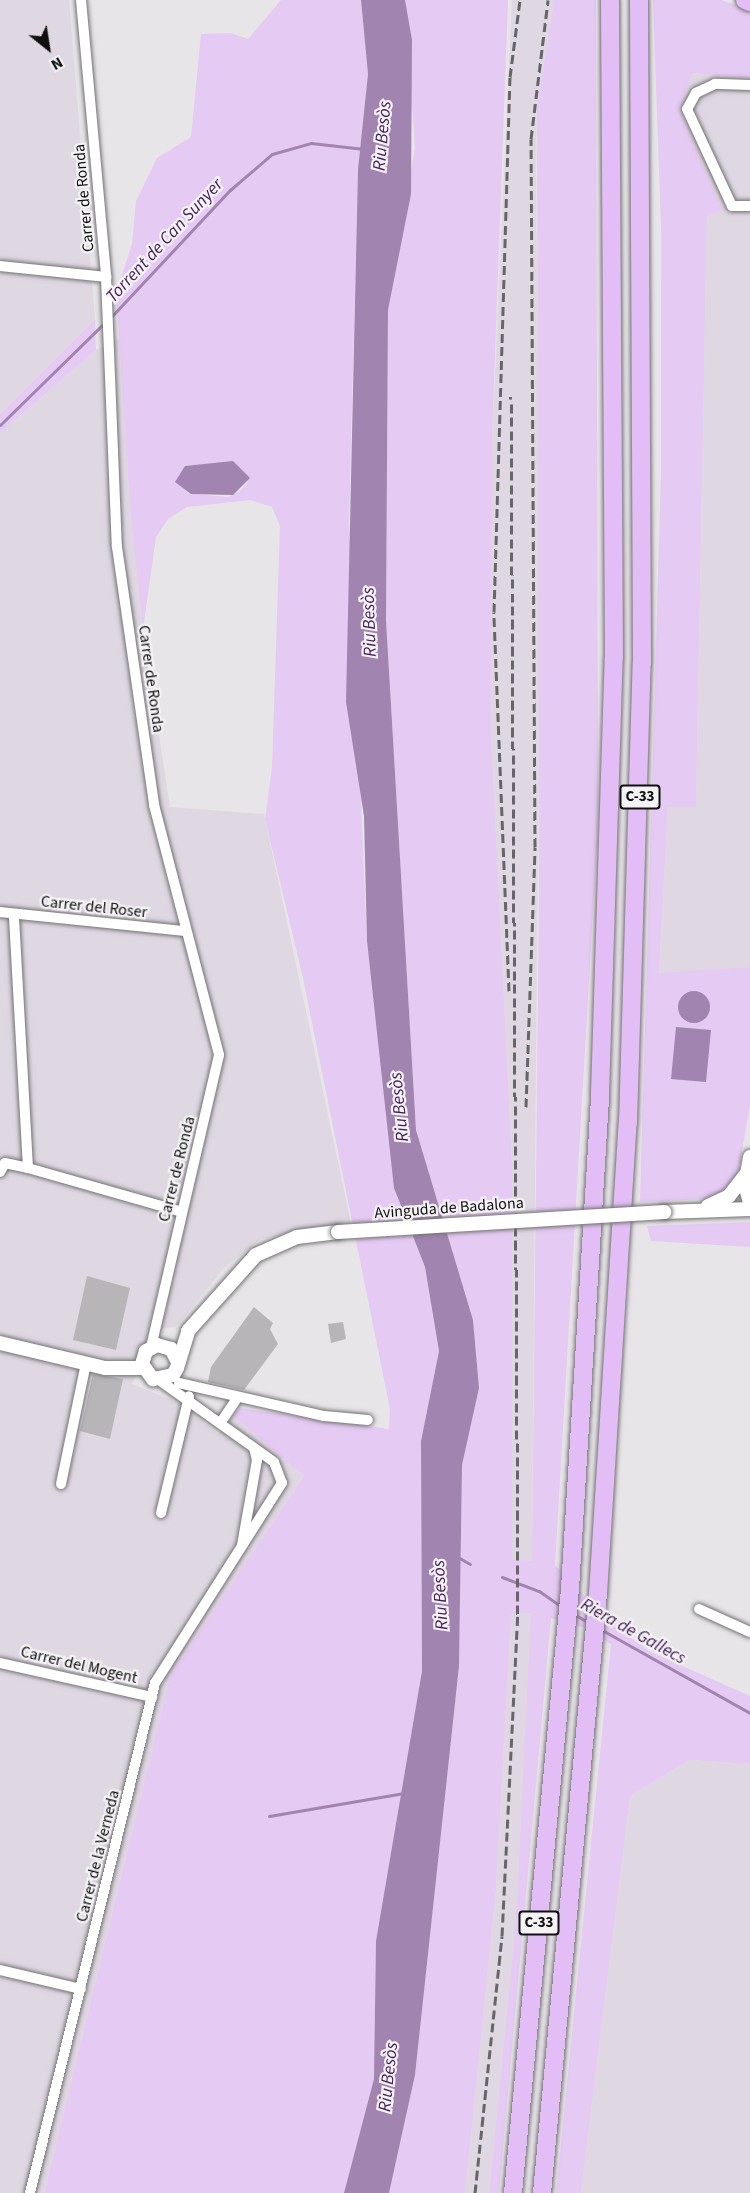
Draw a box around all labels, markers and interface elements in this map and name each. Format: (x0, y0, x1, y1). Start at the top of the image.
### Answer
north arrow (18, 18, 78, 78)
text: N (47, 51, 67, 76)
water label: Riu Besòs (369, 100, 397, 172)
street label: Carrer de Ronda (70, 143, 98, 253)
water label: Torrent de Can Sunyer (102, 174, 228, 308)
water label: Riu Besòs (358, 587, 382, 657)
street label: Carrer de Ronda (134, 624, 168, 734)
road number: C-33 (619, 785, 661, 809)
street label: Carrer del Roser (40, 892, 148, 922)
water label: Riu Besòs (386, 1071, 414, 1143)
street label: Carrer de Ronda (155, 1114, 199, 1224)
street label: Avinguda de Badalona (374, 1193, 524, 1223)
water label: Riu Besòs (428, 1560, 454, 1630)
water label: Riera de Gallecs (577, 1594, 689, 1670)
street label: Carrer del Mogent (19, 1642, 139, 1688)
street label: Carrer de la Verneda (72, 1788, 124, 1924)
road number: C-33 (518, 1911, 560, 1935)
water label: Riu Besòs (375, 2041, 403, 2113)

